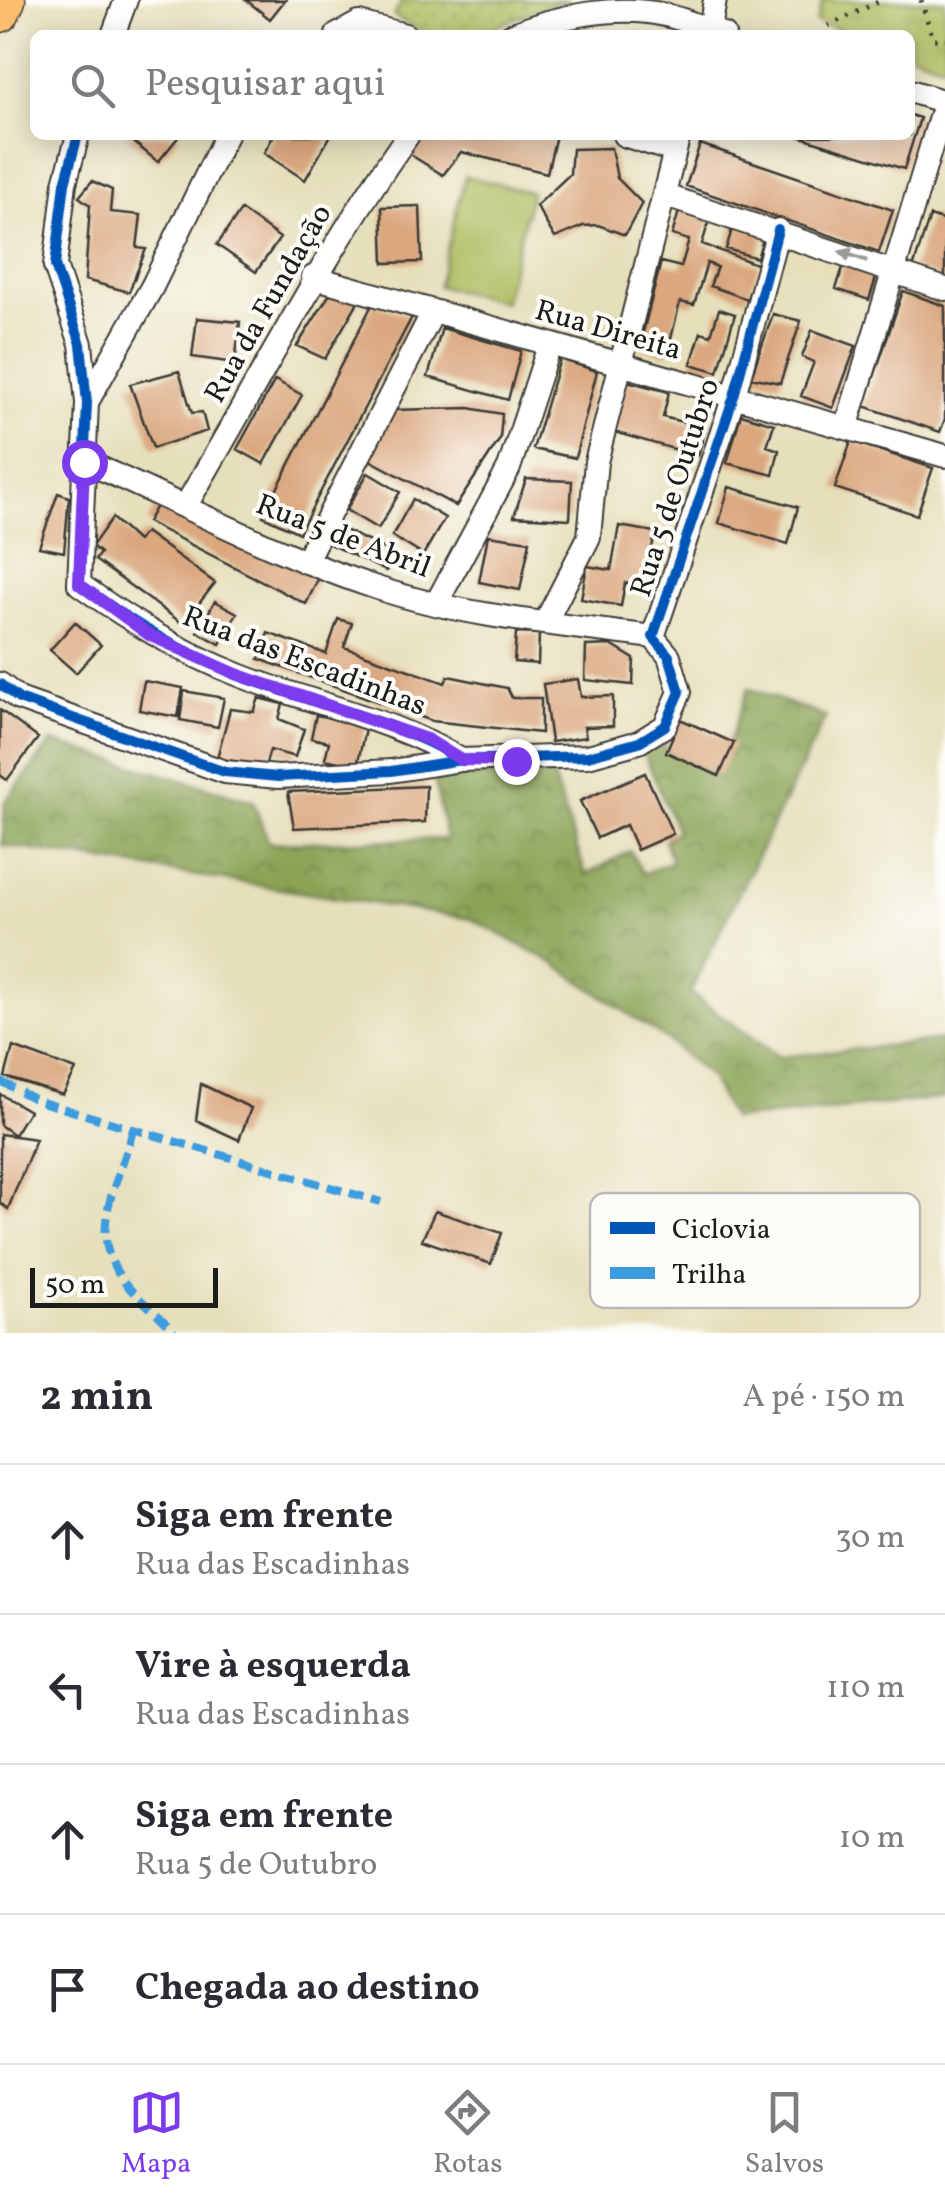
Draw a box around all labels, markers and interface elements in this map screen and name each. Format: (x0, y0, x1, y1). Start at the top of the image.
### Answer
search box (30, 30, 915, 140)
icon: search (65, 58, 120, 113)
text: Pesquisar aqui (145, 59, 385, 112)
street label: Rua da Fundação (195, 197, 343, 411)
one-way arrow (838, 248, 868, 263)
street label: Rua Direita (530, 290, 686, 372)
street label: Rua 5 de Outubro (621, 373, 731, 603)
route start (62, 440, 108, 486)
street label: Rua 5 de Abril (250, 484, 436, 590)
street label: Rua das Escadinhas (176, 596, 432, 728)
route end (494, 739, 540, 785)
legend (590, 1193, 920, 1308)
text: Ciclovia (672, 1211, 771, 1250)
text: Trilha (672, 1256, 746, 1295)
scale bar (30, 1263, 218, 1308)
text: 50 m (45, 1266, 105, 1305)
text: 2 min (40, 1369, 153, 1428)
text: A pé · 150 m (742, 1376, 905, 1420)
text: Siga em frente (135, 1491, 393, 1544)
icon: ahead (40, 1512, 95, 1567)
text: 30 m (835, 1517, 905, 1561)
text: Rua das Escadinhas (135, 1544, 410, 1588)
text: Vire à esquerda (135, 1641, 411, 1694)
icon: left (40, 1662, 95, 1717)
text: 110 m (826, 1667, 905, 1711)
text: Rua das Escadinhas (135, 1694, 410, 1738)
text: Siga em frente (135, 1791, 393, 1844)
icon: ahead (40, 1812, 95, 1867)
text: 10 m (839, 1817, 905, 1861)
text: Rua 5 de Outubro (135, 1844, 377, 1888)
icon: arrive (40, 1962, 95, 2017)
text: Chegada ao destino (135, 1963, 480, 2016)
tab: Mapa (121, 2085, 191, 2184)
tab: Rotas (433, 2085, 503, 2184)
tab: Salvos (745, 2085, 824, 2184)

